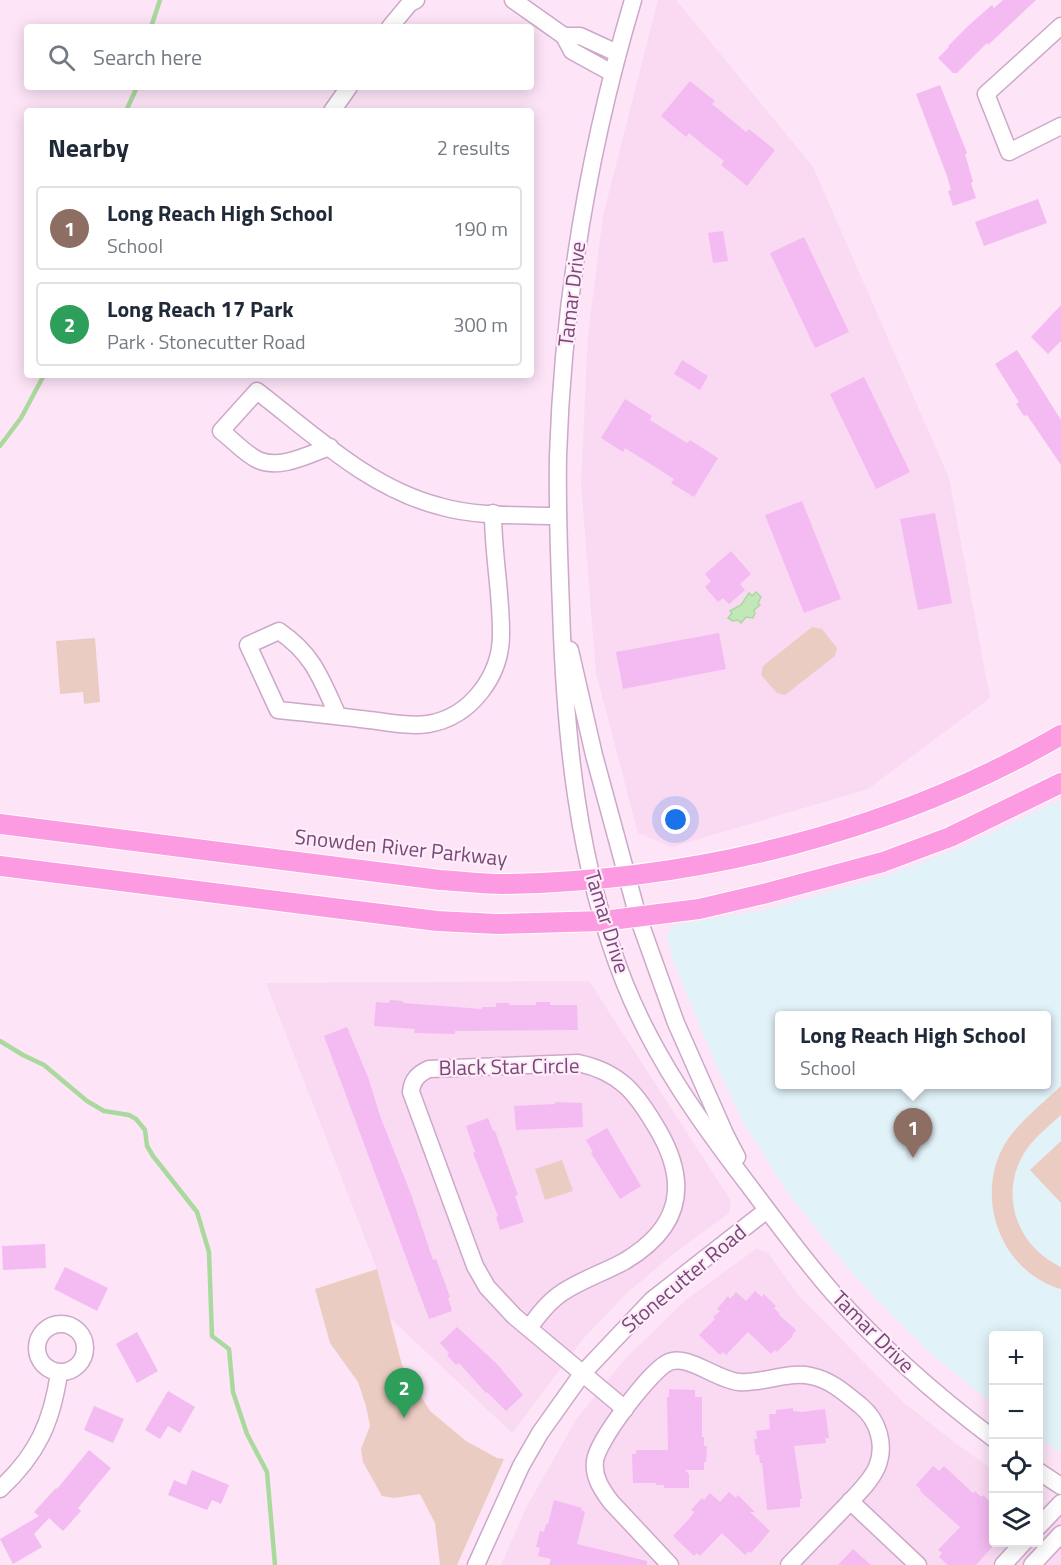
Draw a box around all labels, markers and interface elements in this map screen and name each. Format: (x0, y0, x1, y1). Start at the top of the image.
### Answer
search box (24, 24, 534, 90)
text: Search here (93, 40, 202, 74)
icon: search (45, 41, 78, 74)
text: Nearby (48, 128, 129, 167)
text: 2 results (437, 132, 510, 163)
text: Long Reach High School (107, 196, 333, 230)
text: 1 (64, 213, 75, 244)
text: 190 m (453, 213, 508, 244)
text: School (107, 230, 163, 261)
street label: Tamar Drive (549, 240, 593, 348)
text: Long Reach 17 Park (107, 292, 294, 326)
text: 2 (64, 309, 75, 340)
text: 300 m (453, 309, 508, 340)
text: Park · Stonecutter Road (107, 326, 306, 357)
your location (661, 805, 690, 834)
street label: Snowden River Parkway (293, 820, 509, 874)
street label: Tamar Drive (577, 867, 639, 977)
popup (775, 1011, 1051, 1089)
text: Long Reach High School (800, 1018, 1026, 1052)
street label: Black Star Circle (438, 1049, 580, 1083)
text: School (800, 1052, 856, 1083)
pin: 1 (894, 1108, 932, 1158)
street label: Stonecutter Road (614, 1216, 753, 1340)
street label: Tamar Drive (825, 1283, 922, 1380)
map controls (989, 1331, 1043, 1547)
button: + (989, 1331, 1043, 1385)
pin: 2 (384, 1368, 424, 1418)
button: − (989, 1385, 1043, 1439)
button: locate (989, 1439, 1043, 1493)
button: layers (989, 1493, 1043, 1547)

